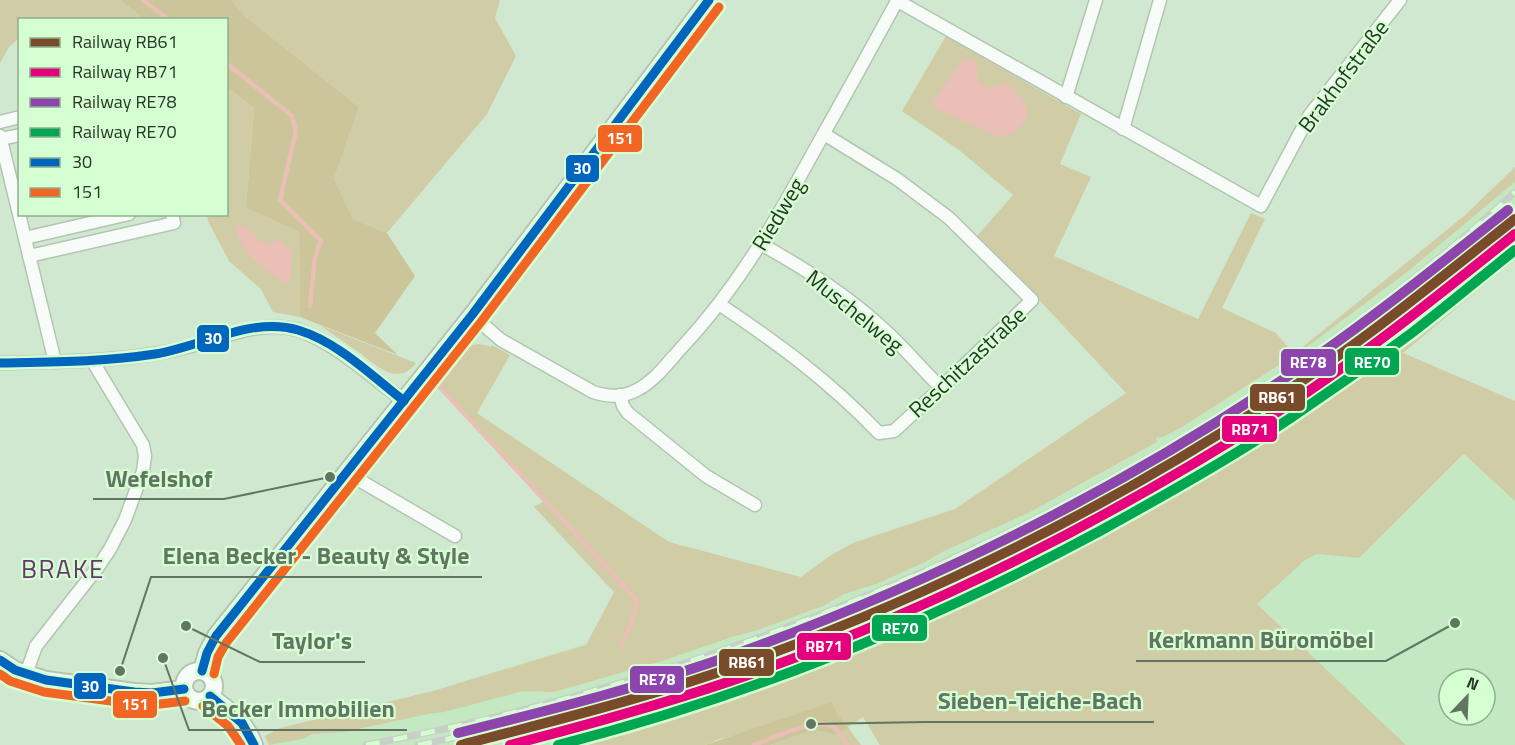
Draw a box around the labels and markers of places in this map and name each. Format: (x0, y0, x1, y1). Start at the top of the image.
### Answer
callout: Wefelshof (93, 457, 224, 499)
callout: Elena Becker - Beauty & Style (151, 535, 482, 577)
callout: Kerkmann Büromöbel (1136, 619, 1386, 661)
callout: Taylor's (260, 620, 365, 662)
callout: Sieben-Teiche-Bach (925, 680, 1154, 722)
callout: Becker Immobilien (189, 688, 407, 730)

